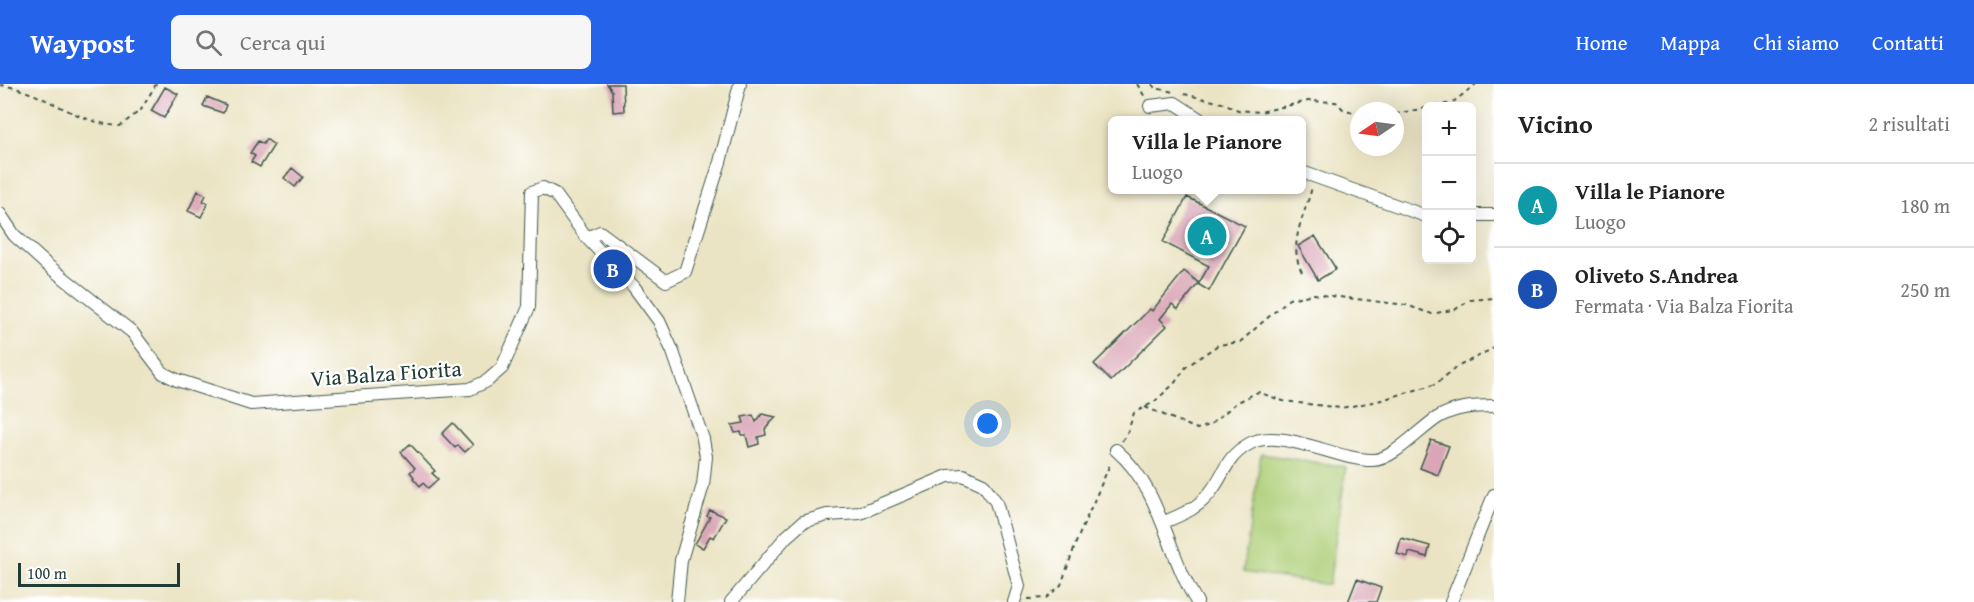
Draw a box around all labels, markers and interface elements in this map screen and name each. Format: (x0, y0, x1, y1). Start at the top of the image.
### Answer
search box (171, 15, 591, 69)
text: Waypost (30, 22, 135, 63)
icon: search (192, 26, 225, 59)
text: Cerca qui (240, 26, 326, 58)
text: Home (1576, 27, 1628, 58)
text: Mappa (1661, 27, 1720, 58)
text: Chi siamo (1753, 27, 1839, 58)
text: Contatti (1872, 27, 1944, 58)
north arrow (1350, 102, 1404, 156)
map controls (1422, 102, 1476, 264)
button: + (1422, 102, 1476, 156)
text: Vicino (1518, 104, 1593, 143)
text: 2 risultati (1869, 109, 1950, 138)
popup (1108, 116, 1306, 194)
text: Villa le Pianore (1132, 125, 1282, 157)
button: − (1422, 156, 1476, 210)
text: Luogo (1132, 157, 1183, 186)
text: Villa le Pianore (1575, 175, 1725, 207)
text: A (1531, 191, 1544, 220)
text: 180 m (1900, 191, 1950, 220)
text: Luogo (1575, 207, 1626, 236)
button: locate (1422, 210, 1476, 264)
pin: A (1188, 214, 1226, 258)
pin: B (594, 246, 632, 291)
text: Oliveto S.Andrea (1575, 259, 1738, 291)
text: B (1531, 275, 1544, 304)
text: 250 m (1900, 275, 1950, 304)
text: Fermata · Via Balza Fiorita (1575, 291, 1794, 320)
street label: Via Balza Fiorita (309, 352, 463, 394)
your location (973, 409, 1002, 438)
scale bar (18, 560, 180, 588)
text: 100 m (27, 561, 67, 585)

